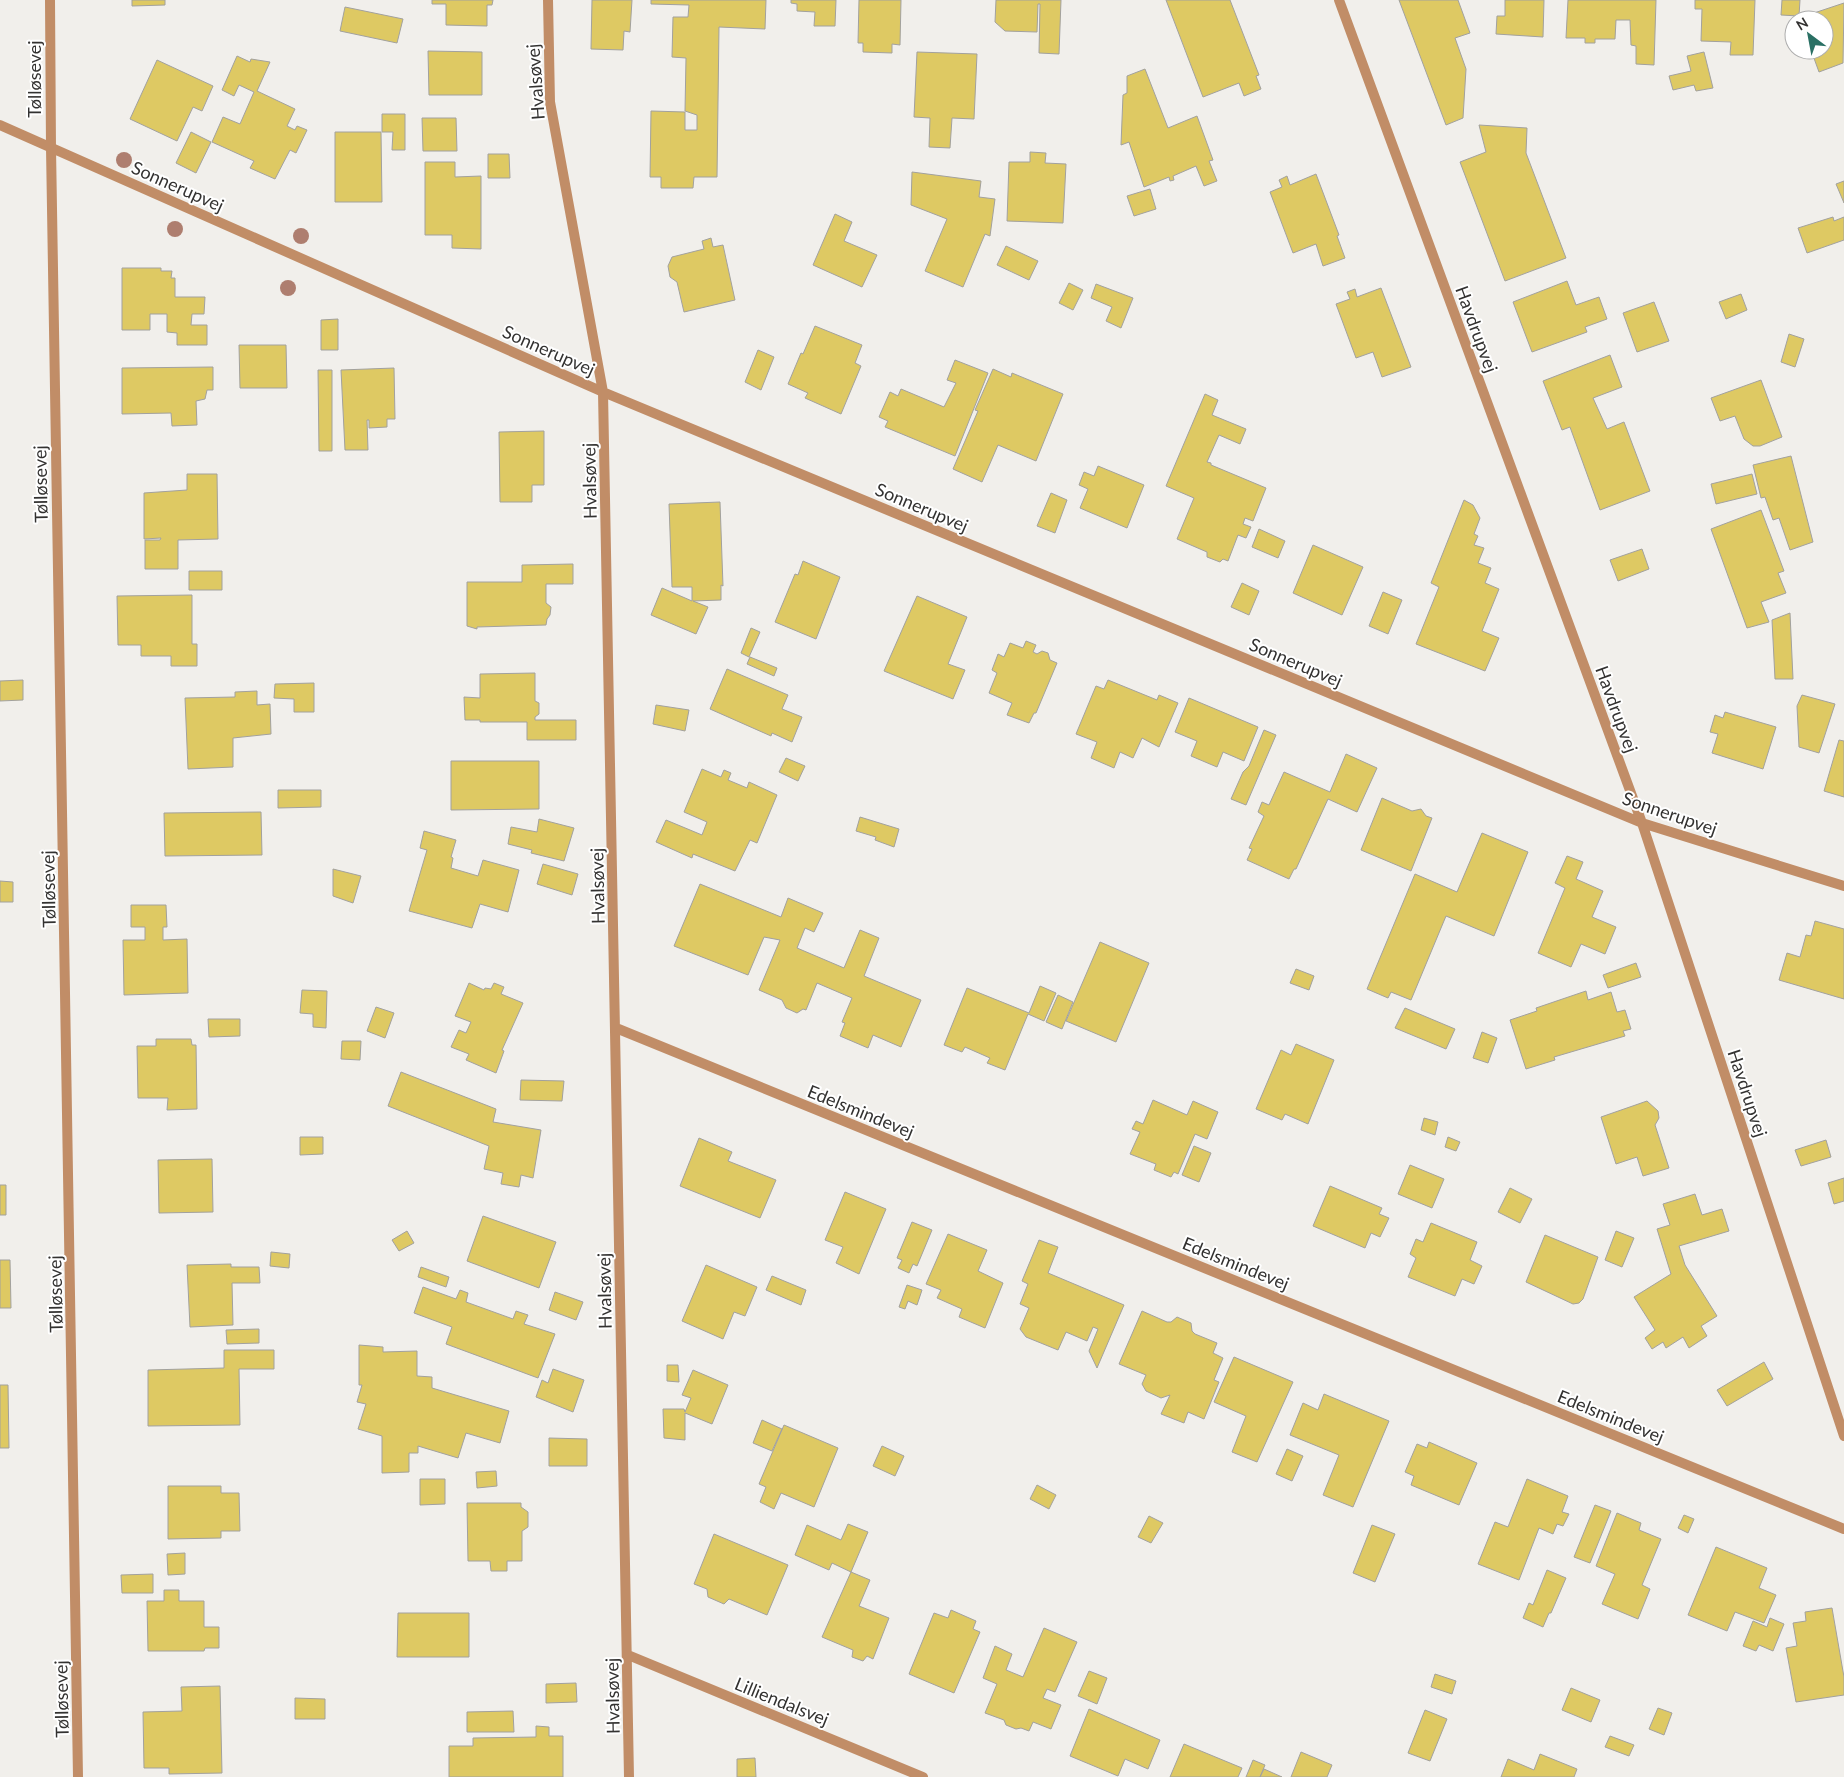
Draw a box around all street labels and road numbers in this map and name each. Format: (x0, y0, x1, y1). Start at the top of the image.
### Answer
street label: Tølløsevej (23, 40, 45, 118)
street label: Hvalsøvej (521, 43, 549, 121)
street label: Sonnerupvej (128, 156, 228, 216)
street label: Havdrupvej (1451, 283, 1503, 375)
street label: Sonnerupvej (499, 320, 599, 380)
street label: Hvalsøvej (577, 443, 601, 519)
street label: Tølløsevej (28, 445, 52, 523)
street label: Sonnerupvej (872, 478, 972, 536)
street label: Sonnerupvej (1246, 633, 1346, 691)
street label: Havdrupvej (1591, 663, 1643, 755)
street label: Sonnerupvej (1620, 787, 1720, 839)
street label: Hvalsøvej (585, 848, 609, 924)
street label: Tølløsevej (36, 850, 60, 928)
street label: Havdrupvej (1724, 1046, 1772, 1140)
street label: Edelsmindevej (804, 1080, 918, 1142)
street label: Edelsmindevej (1179, 1232, 1293, 1294)
street label: Hvalsøvej (592, 1253, 616, 1329)
street label: Tølløsevej (43, 1255, 67, 1333)
street label: Edelsmindevej (1554, 1385, 1668, 1447)
street label: Hvalsøvej (600, 1658, 624, 1734)
street label: Tølløsevej (49, 1660, 73, 1738)
street label: Lilliendalsvej (732, 1672, 832, 1730)

